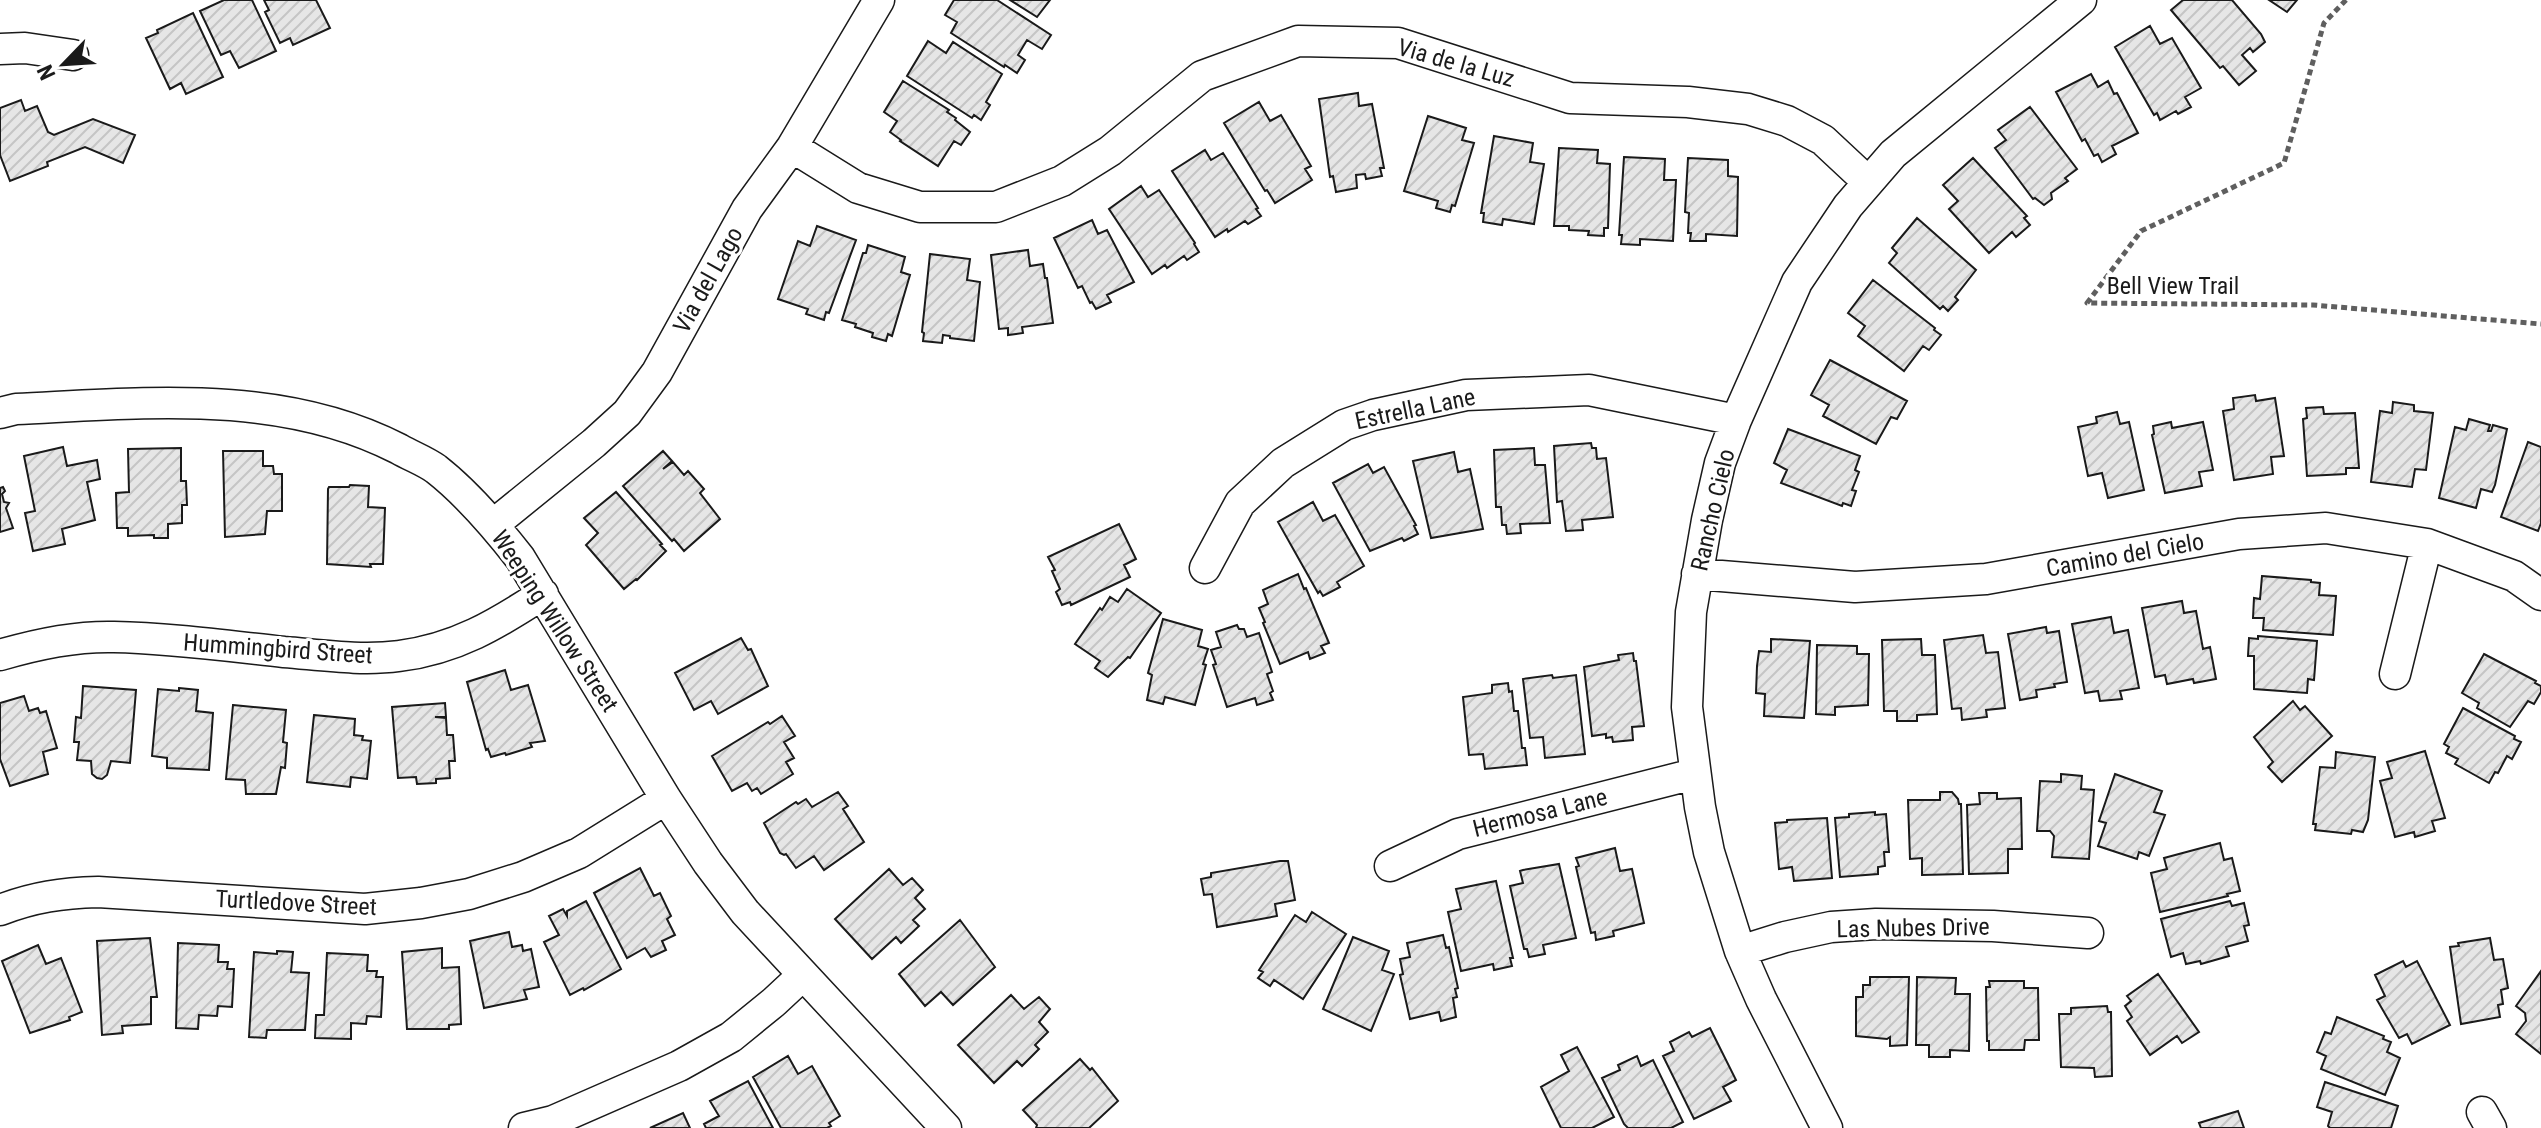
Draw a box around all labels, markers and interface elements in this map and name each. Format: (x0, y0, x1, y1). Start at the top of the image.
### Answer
north arrow (24, 24, 104, 104)
street label: Via de la Luz (1394, 33, 1518, 93)
text: N (32, 61, 61, 84)
street label: Via del Lago (667, 222, 749, 338)
street label: Bell View Trail (2107, 272, 2239, 300)
street label: Estrella Lane (1352, 383, 1478, 435)
street label: Rancho Cielo (1685, 446, 1741, 574)
street label: Weeping Willow Street (486, 525, 624, 717)
street label: Camino del Cielo (2044, 527, 2206, 583)
street label: Hummingbird Street (182, 628, 374, 670)
street label: Hermosa Lane (1470, 783, 1610, 843)
street label: Turtledove Street (215, 885, 377, 921)
street label: Las Nubes Drive (1836, 913, 1990, 943)

